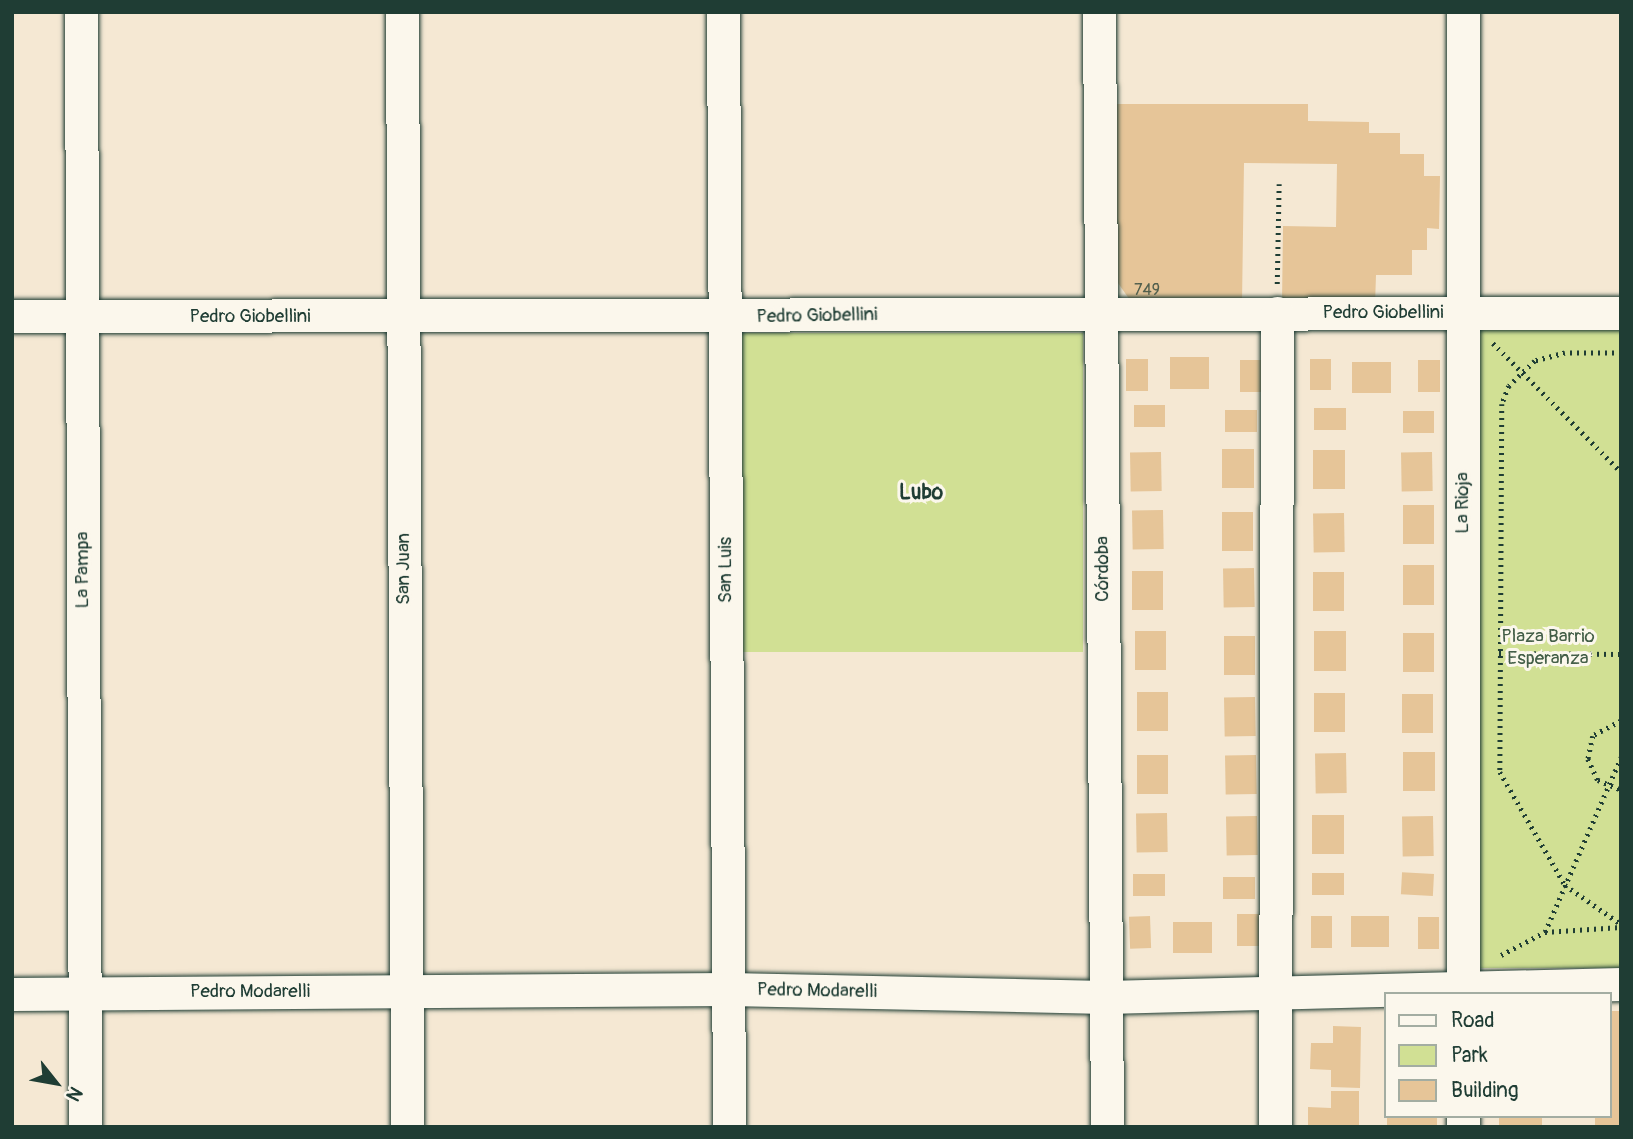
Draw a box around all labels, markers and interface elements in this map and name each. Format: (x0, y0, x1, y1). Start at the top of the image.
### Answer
house number: 749 (1134, 280, 1160, 300)
street label: Pedro Giobellini (1322, 302, 1444, 324)
street label: Pedro Giobellini (756, 304, 878, 328)
street label: Pedro Giobellini (189, 306, 311, 328)
street label: La Rioja (1452, 472, 1474, 534)
district label: Lubo (899, 480, 943, 506)
street label: La Pampa (72, 532, 94, 608)
street label: San Juan (393, 533, 415, 605)
street label: Córdoba (1092, 536, 1114, 602)
street label: San Luis (715, 537, 737, 603)
park label: Plaza Barrio Esperanza (1501, 626, 1595, 670)
street label: Pedro Modarelli (757, 979, 877, 1003)
street label: Pedro Modarelli (190, 981, 310, 1003)
legend (1384, 992, 1612, 1118)
text: Road (1451, 1007, 1495, 1034)
text: Park (1451, 1042, 1488, 1069)
north arrow (21, 1048, 91, 1118)
text: Building (1451, 1077, 1518, 1104)
text: N (60, 1082, 88, 1106)

